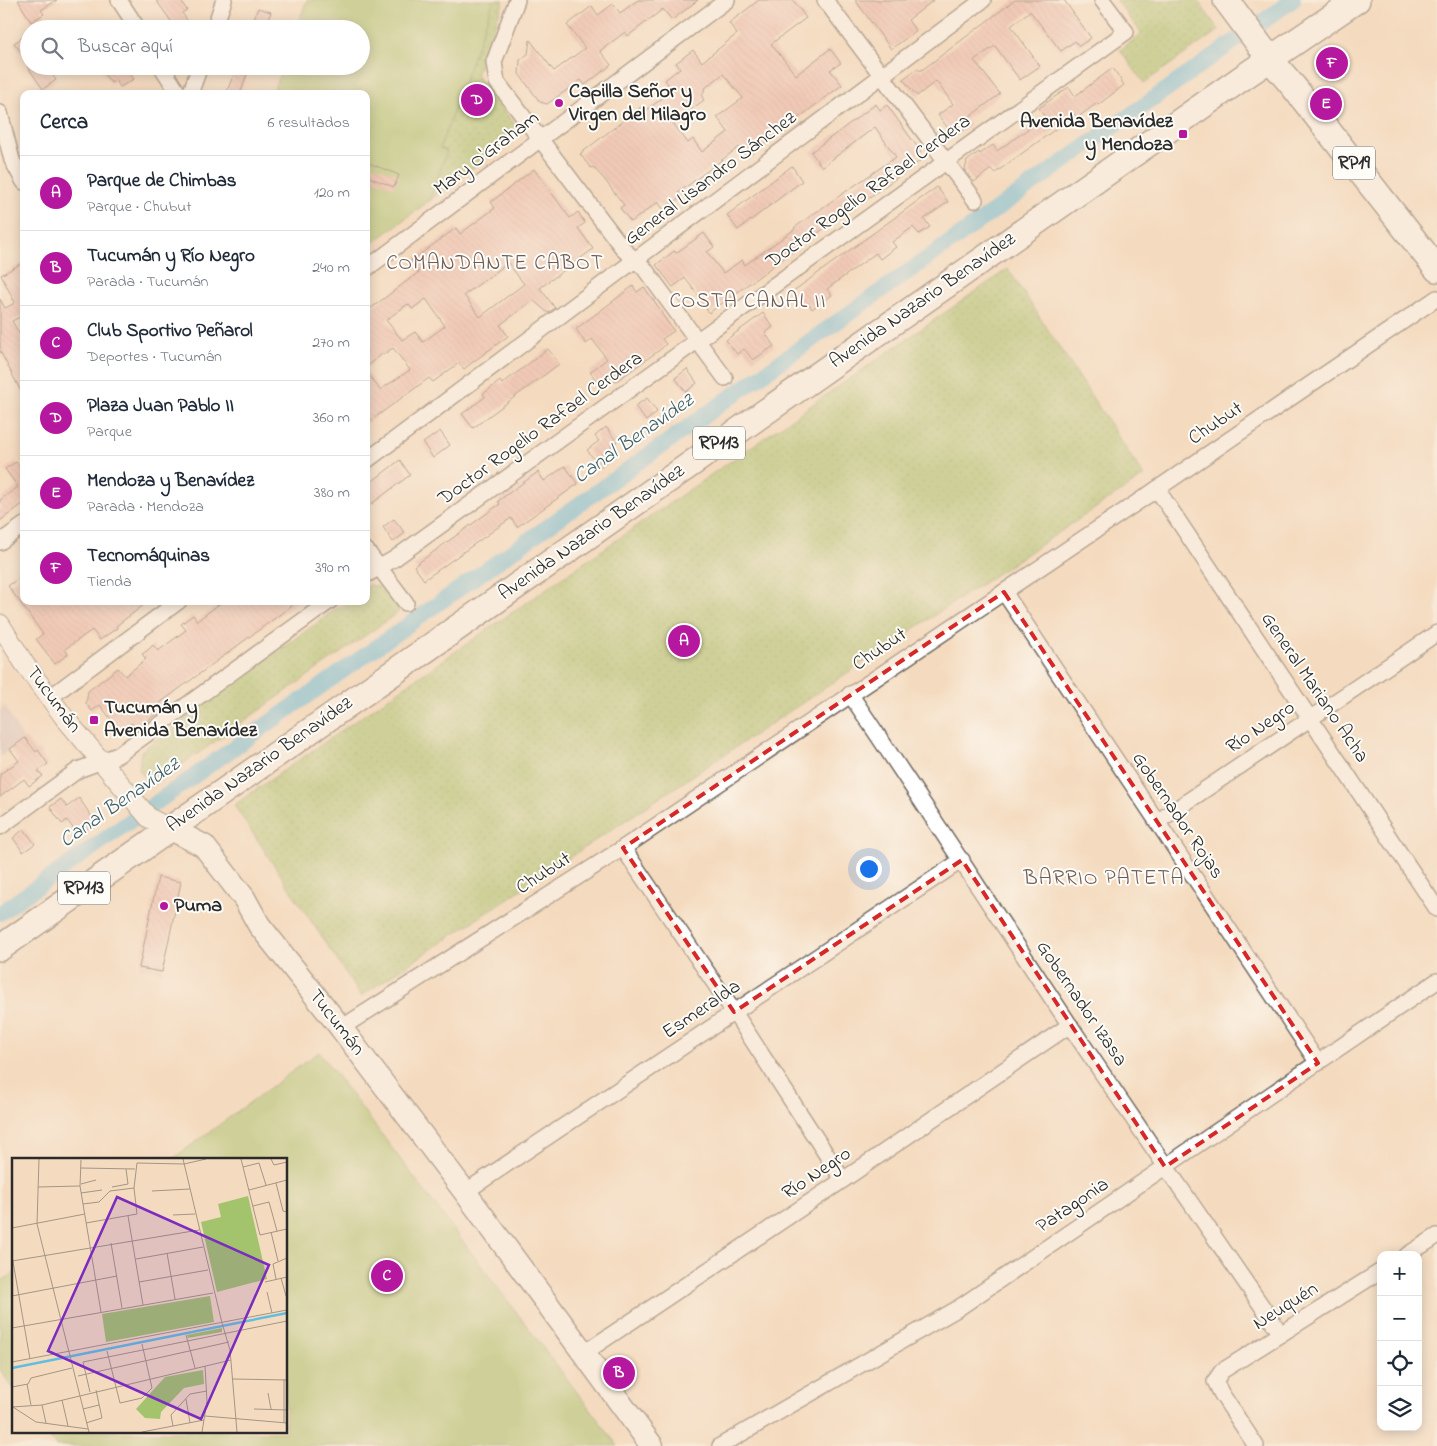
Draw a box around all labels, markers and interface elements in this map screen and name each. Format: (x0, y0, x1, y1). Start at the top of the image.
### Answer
search box (20, 20, 370, 75)
icon: search (38, 34, 66, 62)
text: Buscar aquí (78, 34, 173, 61)
pin: F (1316, 44, 1348, 82)
place label: Capilla Señor y Virgen del Milagro (568, 78, 706, 131)
pin: D (461, 81, 493, 119)
pin: E (1310, 85, 1342, 123)
marker: Capilla Señor y Virgen del Milagro (553, 97, 565, 109)
street label: General Lisandro Sánchez (619, 104, 804, 253)
street label: Mary O'Graham (428, 105, 546, 203)
text: Cerca (40, 108, 88, 138)
street label: Doctor Rogelio Rafael Cerdera (760, 108, 978, 278)
place label: Avenida Benavídez y Mendoza (1020, 108, 1174, 161)
text: 6 resultados (267, 111, 350, 135)
marker: Avenida Benavídez y Mendoza (1177, 128, 1189, 140)
road number: RP19 (1333, 146, 1375, 180)
text: Parque de Chimbas (87, 168, 237, 195)
text: A (51, 181, 61, 205)
text: 120 m (314, 181, 350, 205)
text: Parque · Chubut (87, 195, 192, 219)
street label: Avenida Nazario Benavídez (824, 225, 1023, 376)
text: Tucumán y Río Negro (87, 243, 255, 270)
district label: COMANDANTE CABOT (386, 249, 604, 279)
text: B (51, 256, 61, 280)
text: 240 m (312, 256, 350, 280)
text: Parada · Tucumán (87, 270, 209, 294)
district label: COSTA CANAL II (670, 287, 826, 317)
text: Club Sportivo Peñarol (87, 318, 253, 345)
text: C (52, 331, 60, 355)
text: 270 m (312, 331, 350, 355)
text: Deportes · Tucumán (87, 345, 222, 369)
street label: Doctor Rogelio Rafael Cerdera (432, 345, 650, 515)
water label: Canal Benavídez (568, 386, 701, 492)
text: Plaza Juan Pablo II (87, 393, 234, 420)
street label: Chubut (1183, 395, 1249, 453)
text: D (50, 406, 62, 430)
text: 360 m (313, 406, 350, 430)
text: Parque (87, 420, 132, 444)
road number: RP113 (693, 426, 745, 459)
street label: Avenida Nazario Benavídez (493, 457, 692, 608)
text: Mendoza y Benavídez (87, 468, 254, 495)
text: E (51, 481, 61, 505)
text: 380 m (314, 481, 350, 505)
text: Parada · Mendoza (87, 495, 204, 519)
text: Tecnomáquinas (87, 543, 210, 570)
text: F (51, 556, 61, 580)
text: 390 m (315, 556, 350, 580)
text: Tienda (87, 570, 132, 594)
street label: General Mariano Acha (1253, 607, 1375, 769)
street label: Chubut (847, 621, 913, 679)
pin: A (668, 622, 700, 660)
street label: Tucumán (18, 660, 88, 740)
street label: Avenida Nazario Benavídez (161, 689, 360, 840)
place label: Tucumán y Avenida Benavídez (104, 694, 258, 746)
street label: Río Negro (1221, 694, 1302, 763)
marker: Tucumán y Avenida Benavídez (88, 714, 100, 726)
street label: Gobernador Rojas (1124, 747, 1230, 885)
water label: Canal Benavídez (54, 750, 187, 856)
street label: Chubut (511, 845, 578, 903)
your location (856, 856, 882, 882)
district label: BARRIO PATETA (1023, 864, 1184, 894)
road number: RP113 (58, 871, 110, 904)
place label: Puma (174, 892, 222, 921)
marker: Puma (158, 900, 170, 912)
street label: Gobernador Izasa (1028, 935, 1134, 1073)
street label: Esmeralda (657, 973, 747, 1047)
street label: Tucumán (301, 984, 371, 1063)
street label: Río Negro (777, 1140, 858, 1209)
inset map (12, 1158, 288, 1434)
street label: Patagonia (1031, 1171, 1116, 1242)
map controls (1377, 1251, 1422, 1431)
button: + (1377, 1251, 1422, 1296)
pin: C (371, 1257, 403, 1295)
street label: Neuquén (1248, 1275, 1324, 1338)
button: − (1377, 1296, 1422, 1341)
button: locate (1377, 1341, 1422, 1386)
pin: B (603, 1354, 635, 1392)
button: layers (1377, 1386, 1422, 1431)

